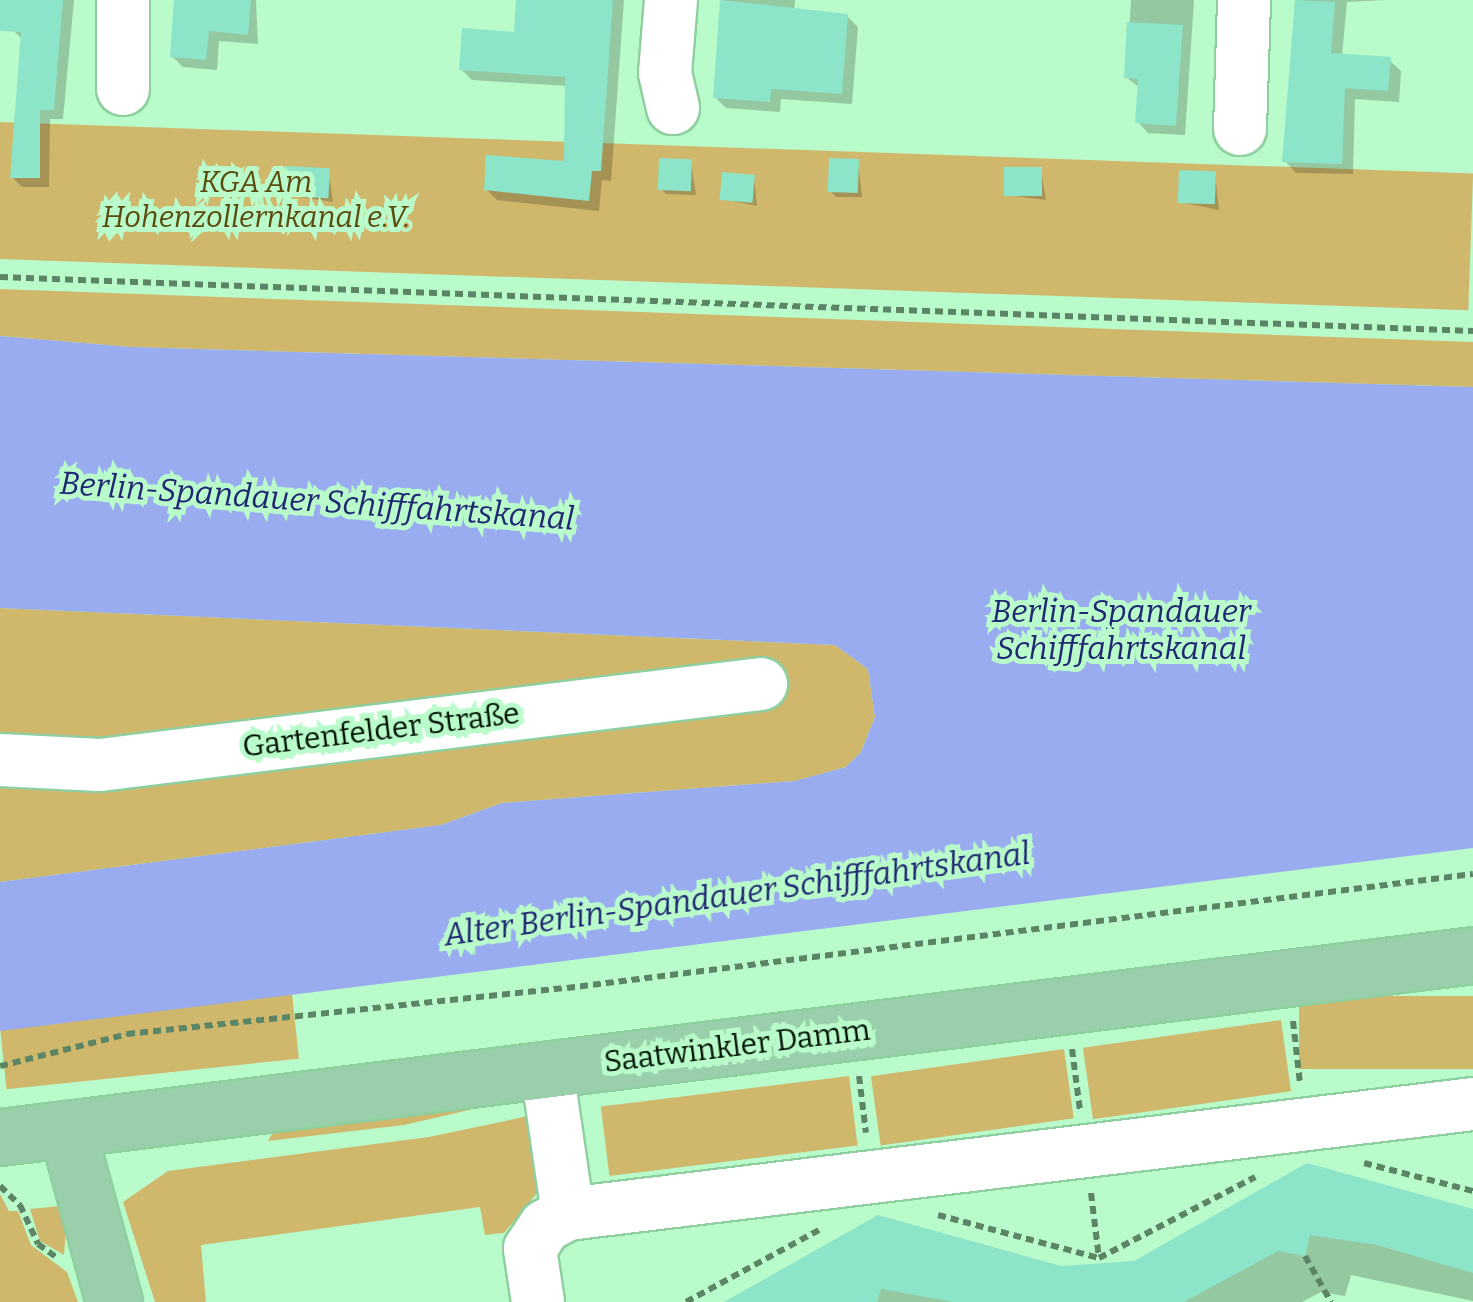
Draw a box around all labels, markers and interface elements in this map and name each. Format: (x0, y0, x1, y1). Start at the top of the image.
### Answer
park label: KGA Am Hohenzollernkanal e.V. (102, 164, 410, 234)
water label: Berlin-Spandauer Schifffahrtskanal (58, 464, 576, 538)
water label: Berlin-Spandauer Schifffahrtskanal (991, 593, 1251, 668)
street label: Gartenfelder Straße (240, 695, 522, 765)
water label: Alter Berlin-Spandauer Schifffahrtskanal (442, 834, 1032, 954)
street label: Saatwinkler Damm (602, 1012, 872, 1080)

